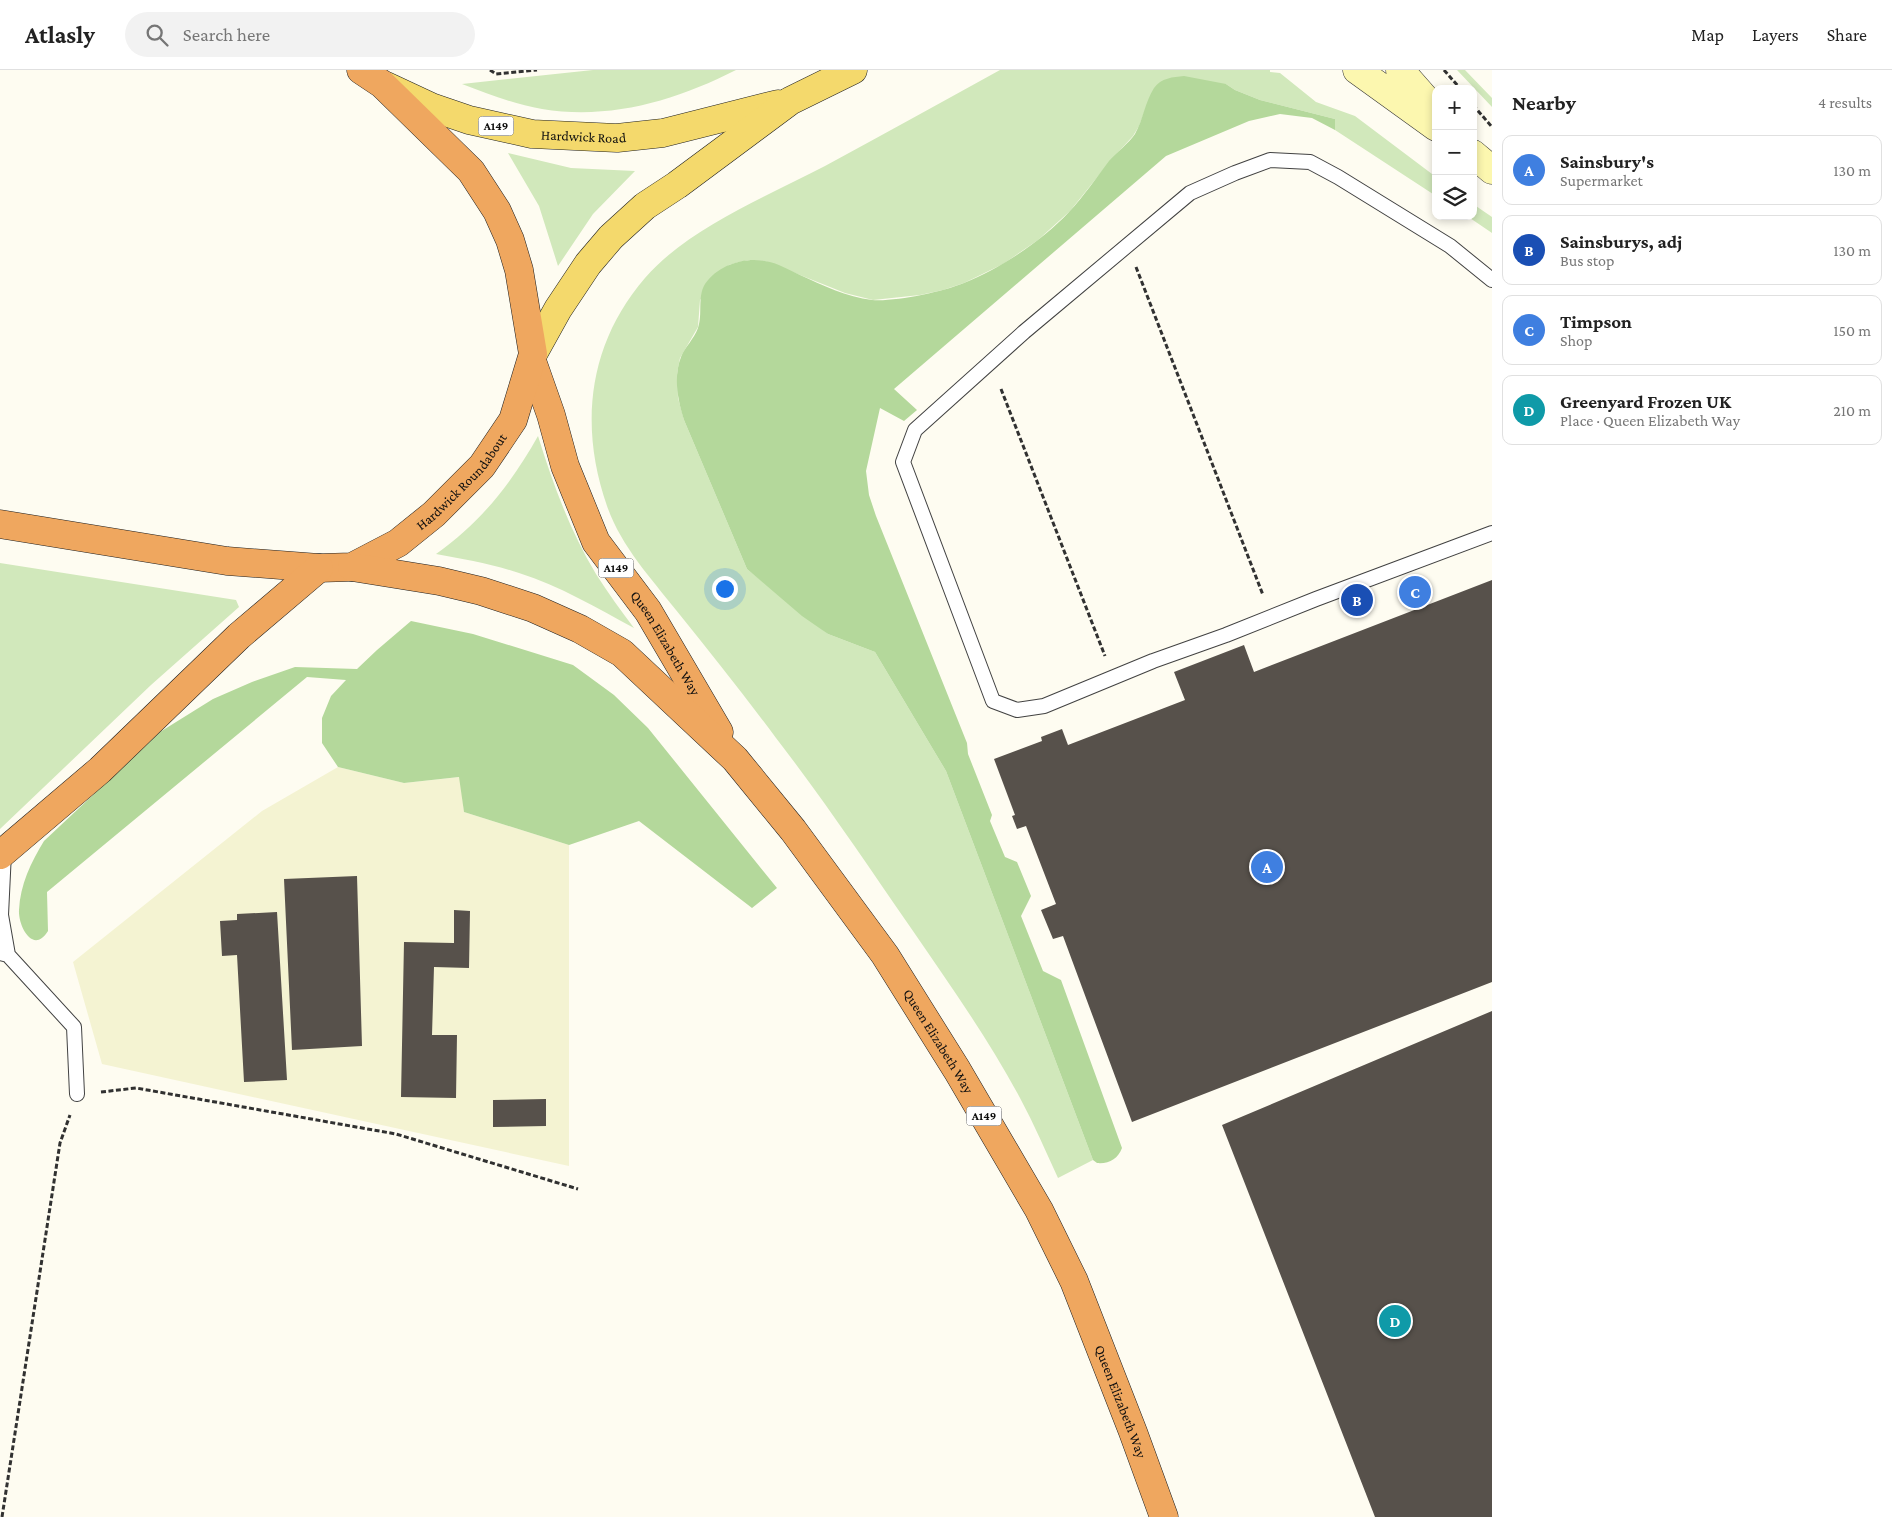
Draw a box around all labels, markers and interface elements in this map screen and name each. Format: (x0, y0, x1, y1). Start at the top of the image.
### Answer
search box (125, 12, 475, 57)
text: Atlasly (25, 21, 95, 48)
icon: search (143, 21, 171, 49)
text: Search here (183, 24, 270, 45)
text: Map (1691, 25, 1724, 45)
text: Layers (1752, 25, 1799, 45)
text: Share (1827, 25, 1867, 45)
map controls (1432, 85, 1477, 220)
button: + (1432, 85, 1477, 130)
text: Nearby (1512, 91, 1576, 115)
text: 4 results (1818, 94, 1872, 111)
road number: A149 (478, 116, 514, 136)
street label: Hardwick Road (541, 126, 628, 146)
button: − (1432, 130, 1477, 175)
text: Sainsbury's (1560, 151, 1654, 172)
text: A (1524, 162, 1534, 179)
text: 130 m (1833, 162, 1871, 179)
text: Supermarket (1560, 172, 1643, 189)
button: layers (1432, 175, 1477, 220)
text: Sainsburys, adj (1560, 231, 1682, 252)
text: B (1524, 242, 1534, 259)
text: 130 m (1833, 242, 1871, 259)
text: Bus stop (1560, 252, 1614, 269)
text: Timpson (1560, 311, 1632, 332)
text: C (1524, 322, 1534, 339)
text: 150 m (1833, 322, 1871, 339)
text: Shop (1560, 332, 1592, 349)
text: Greenyard Frozen UK (1560, 391, 1731, 412)
text: D (1523, 402, 1535, 419)
text: 210 m (1833, 402, 1871, 419)
text: Place · Queen Elizabeth Way (1560, 412, 1740, 429)
street label: Hardwick Roundabout (413, 430, 510, 533)
road number: A149 (598, 558, 634, 578)
pin: C (1399, 573, 1431, 611)
your location (712, 576, 738, 602)
pin: B (1341, 581, 1373, 619)
street label: Queen Elizabeth Way (627, 587, 704, 699)
pin: A (1251, 848, 1283, 886)
street label: Queen Elizabeth Way (900, 986, 977, 1097)
road number: A149 (966, 1106, 1002, 1126)
pin: D (1379, 1302, 1411, 1340)
street label: Queen Elizabeth Way (1092, 1343, 1150, 1461)

